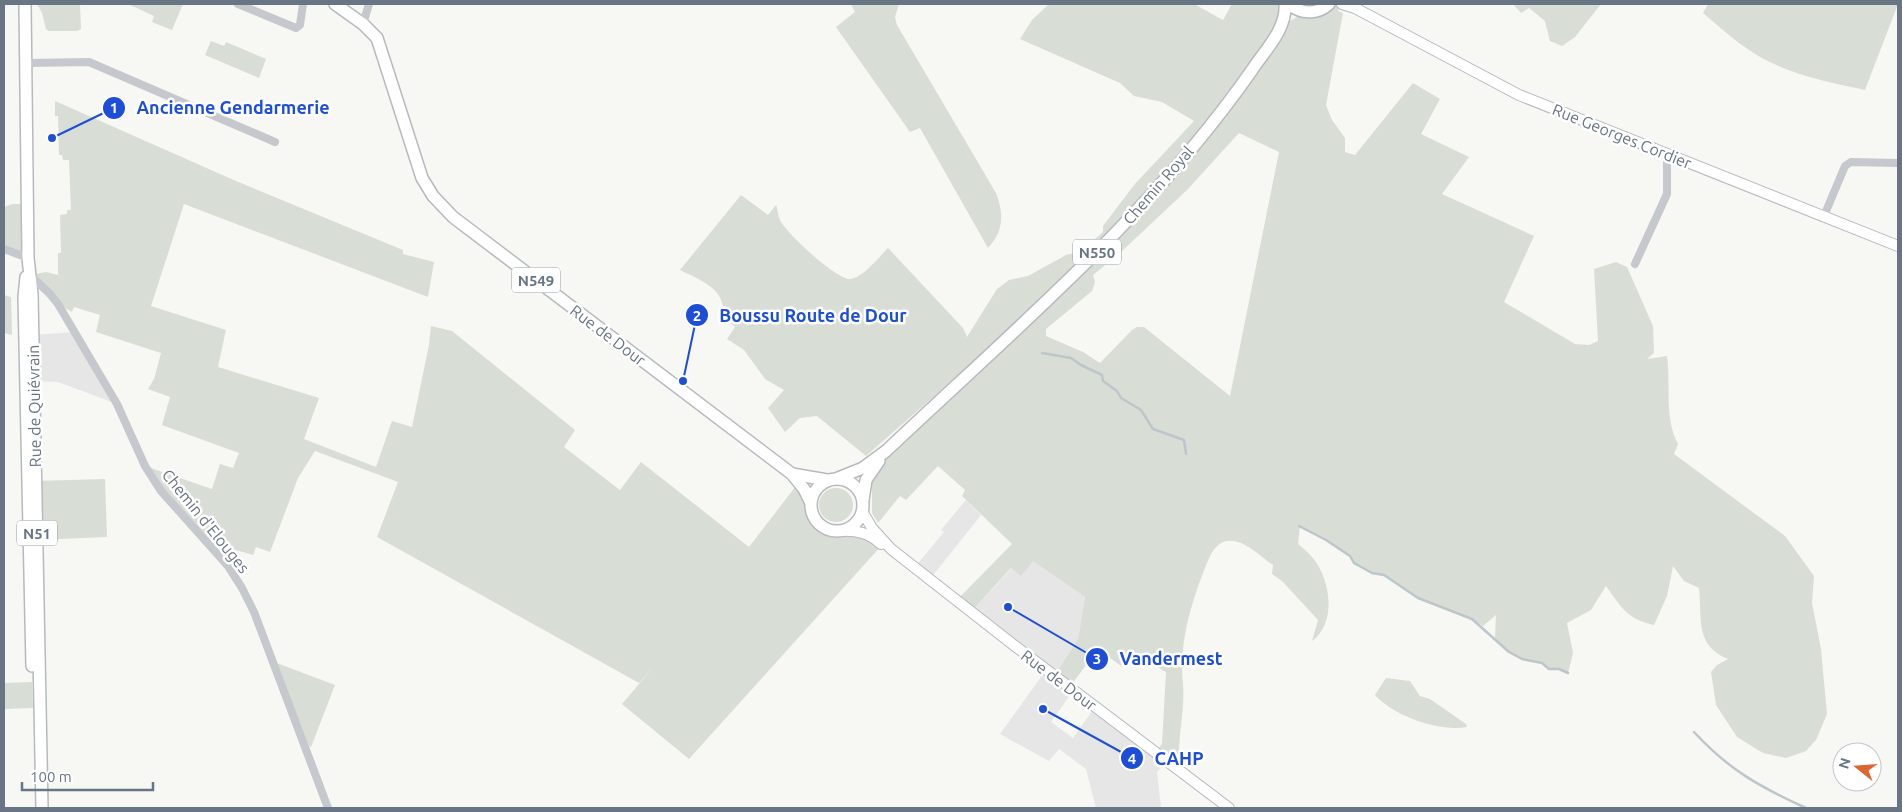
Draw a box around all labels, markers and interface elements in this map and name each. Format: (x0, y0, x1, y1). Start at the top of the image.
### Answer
callout: Ancienne Gendarmerie (101, 91, 339, 124)
text: Ancienne Gendarmerie (136, 97, 330, 117)
text: 1 (110, 99, 118, 116)
street label: Rue Georges Cordier (1550, 100, 1694, 172)
street label: Chemin Royal (1119, 142, 1197, 228)
road number: N550 (1073, 240, 1121, 264)
road number: N549 (512, 268, 560, 292)
callout: Boussu Route de Dour (684, 299, 917, 332)
street label: Rue de Dour (567, 301, 649, 369)
text: Boussu Route de Dour (719, 305, 907, 325)
text: 2 (693, 307, 701, 324)
street label: Rue de Quiévrain (24, 344, 44, 468)
street label: Chemin d'Elouges (159, 466, 253, 576)
road number: N51 (17, 520, 57, 546)
callout: Vandermest (1085, 642, 1233, 675)
street label: Rue de Dour (1018, 646, 1100, 714)
text: Vandermest (1120, 648, 1223, 668)
text: 3 (1093, 650, 1101, 667)
callout: CAHP (1119, 742, 1213, 775)
north arrow (1832, 742, 1882, 792)
text: CAHP (1154, 748, 1204, 768)
text: 4 (1128, 750, 1136, 767)
text: N (1835, 756, 1854, 771)
scale bar (22, 760, 154, 792)
text: 100 m (30, 768, 72, 785)

